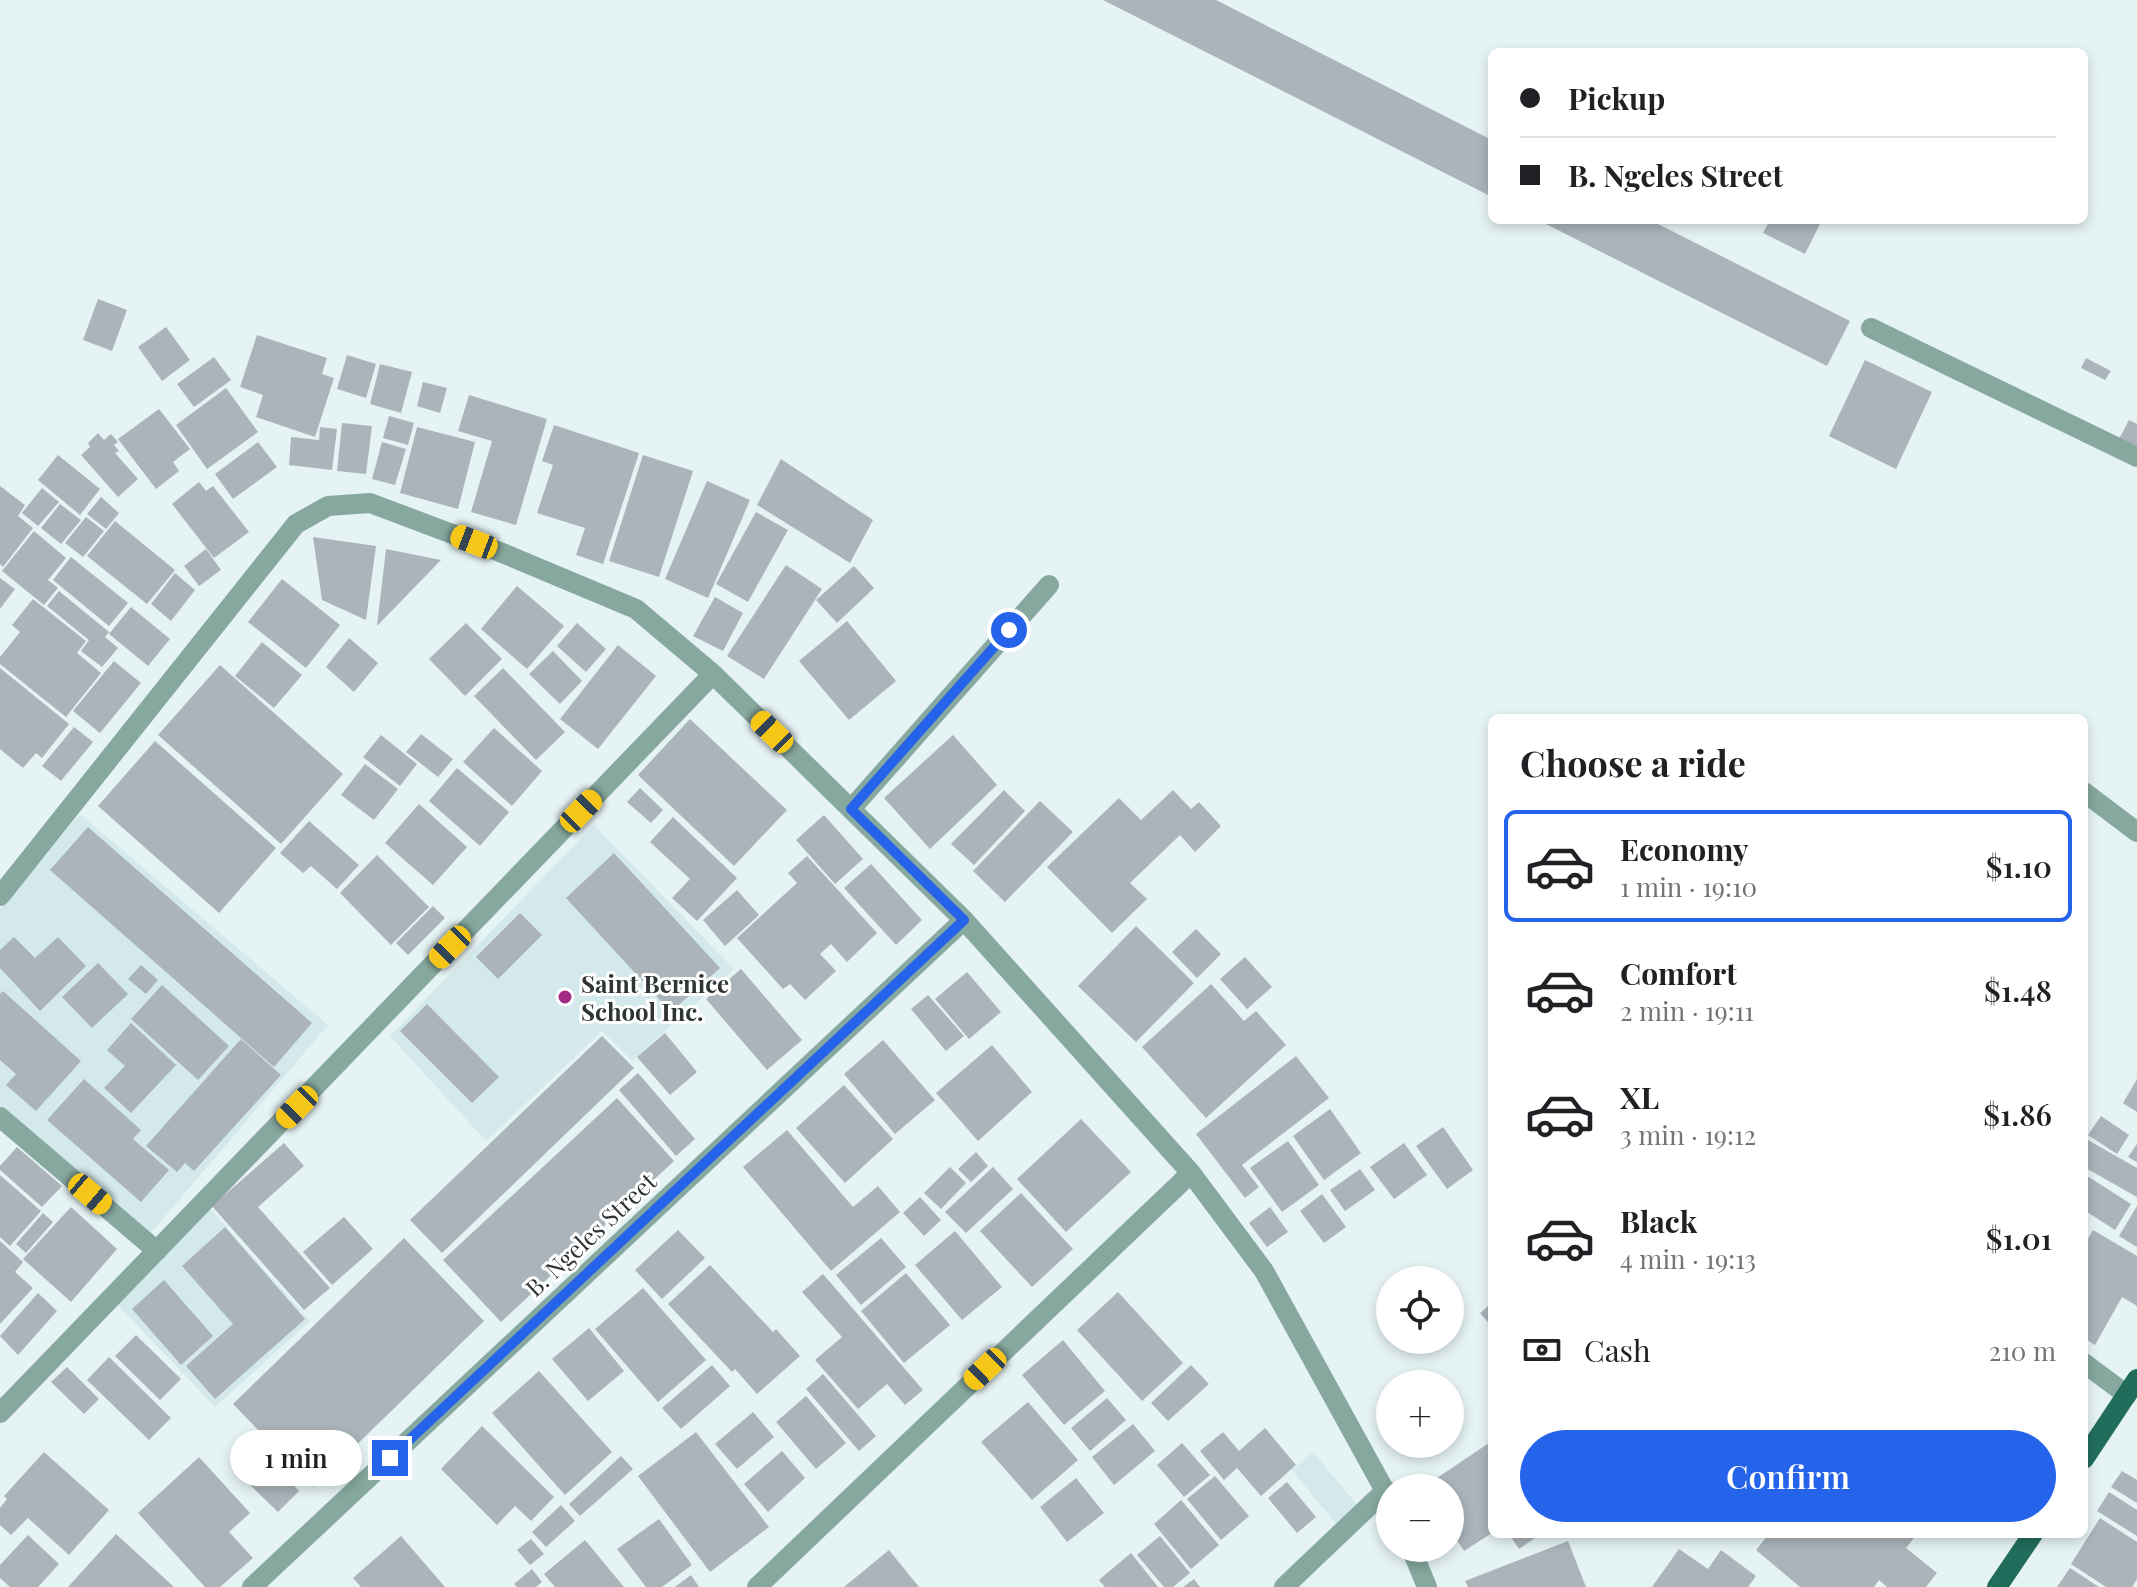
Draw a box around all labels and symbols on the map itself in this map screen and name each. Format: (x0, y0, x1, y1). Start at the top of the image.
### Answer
car (447, 522, 501, 562)
route start (991, 612, 1027, 648)
car (746, 707, 798, 757)
car (556, 785, 606, 837)
car (425, 921, 475, 973)
place label: Saint Bernice School Inc. (581, 967, 729, 1027)
marker: Saint Bernice School Inc. (556, 988, 574, 1006)
car (272, 1081, 322, 1133)
street label: B. Ngeles Street (518, 1165, 663, 1303)
car (64, 1169, 116, 1219)
car (959, 1344, 1011, 1394)
callout: 1 min (230, 1430, 362, 1486)
route end (372, 1440, 408, 1476)

